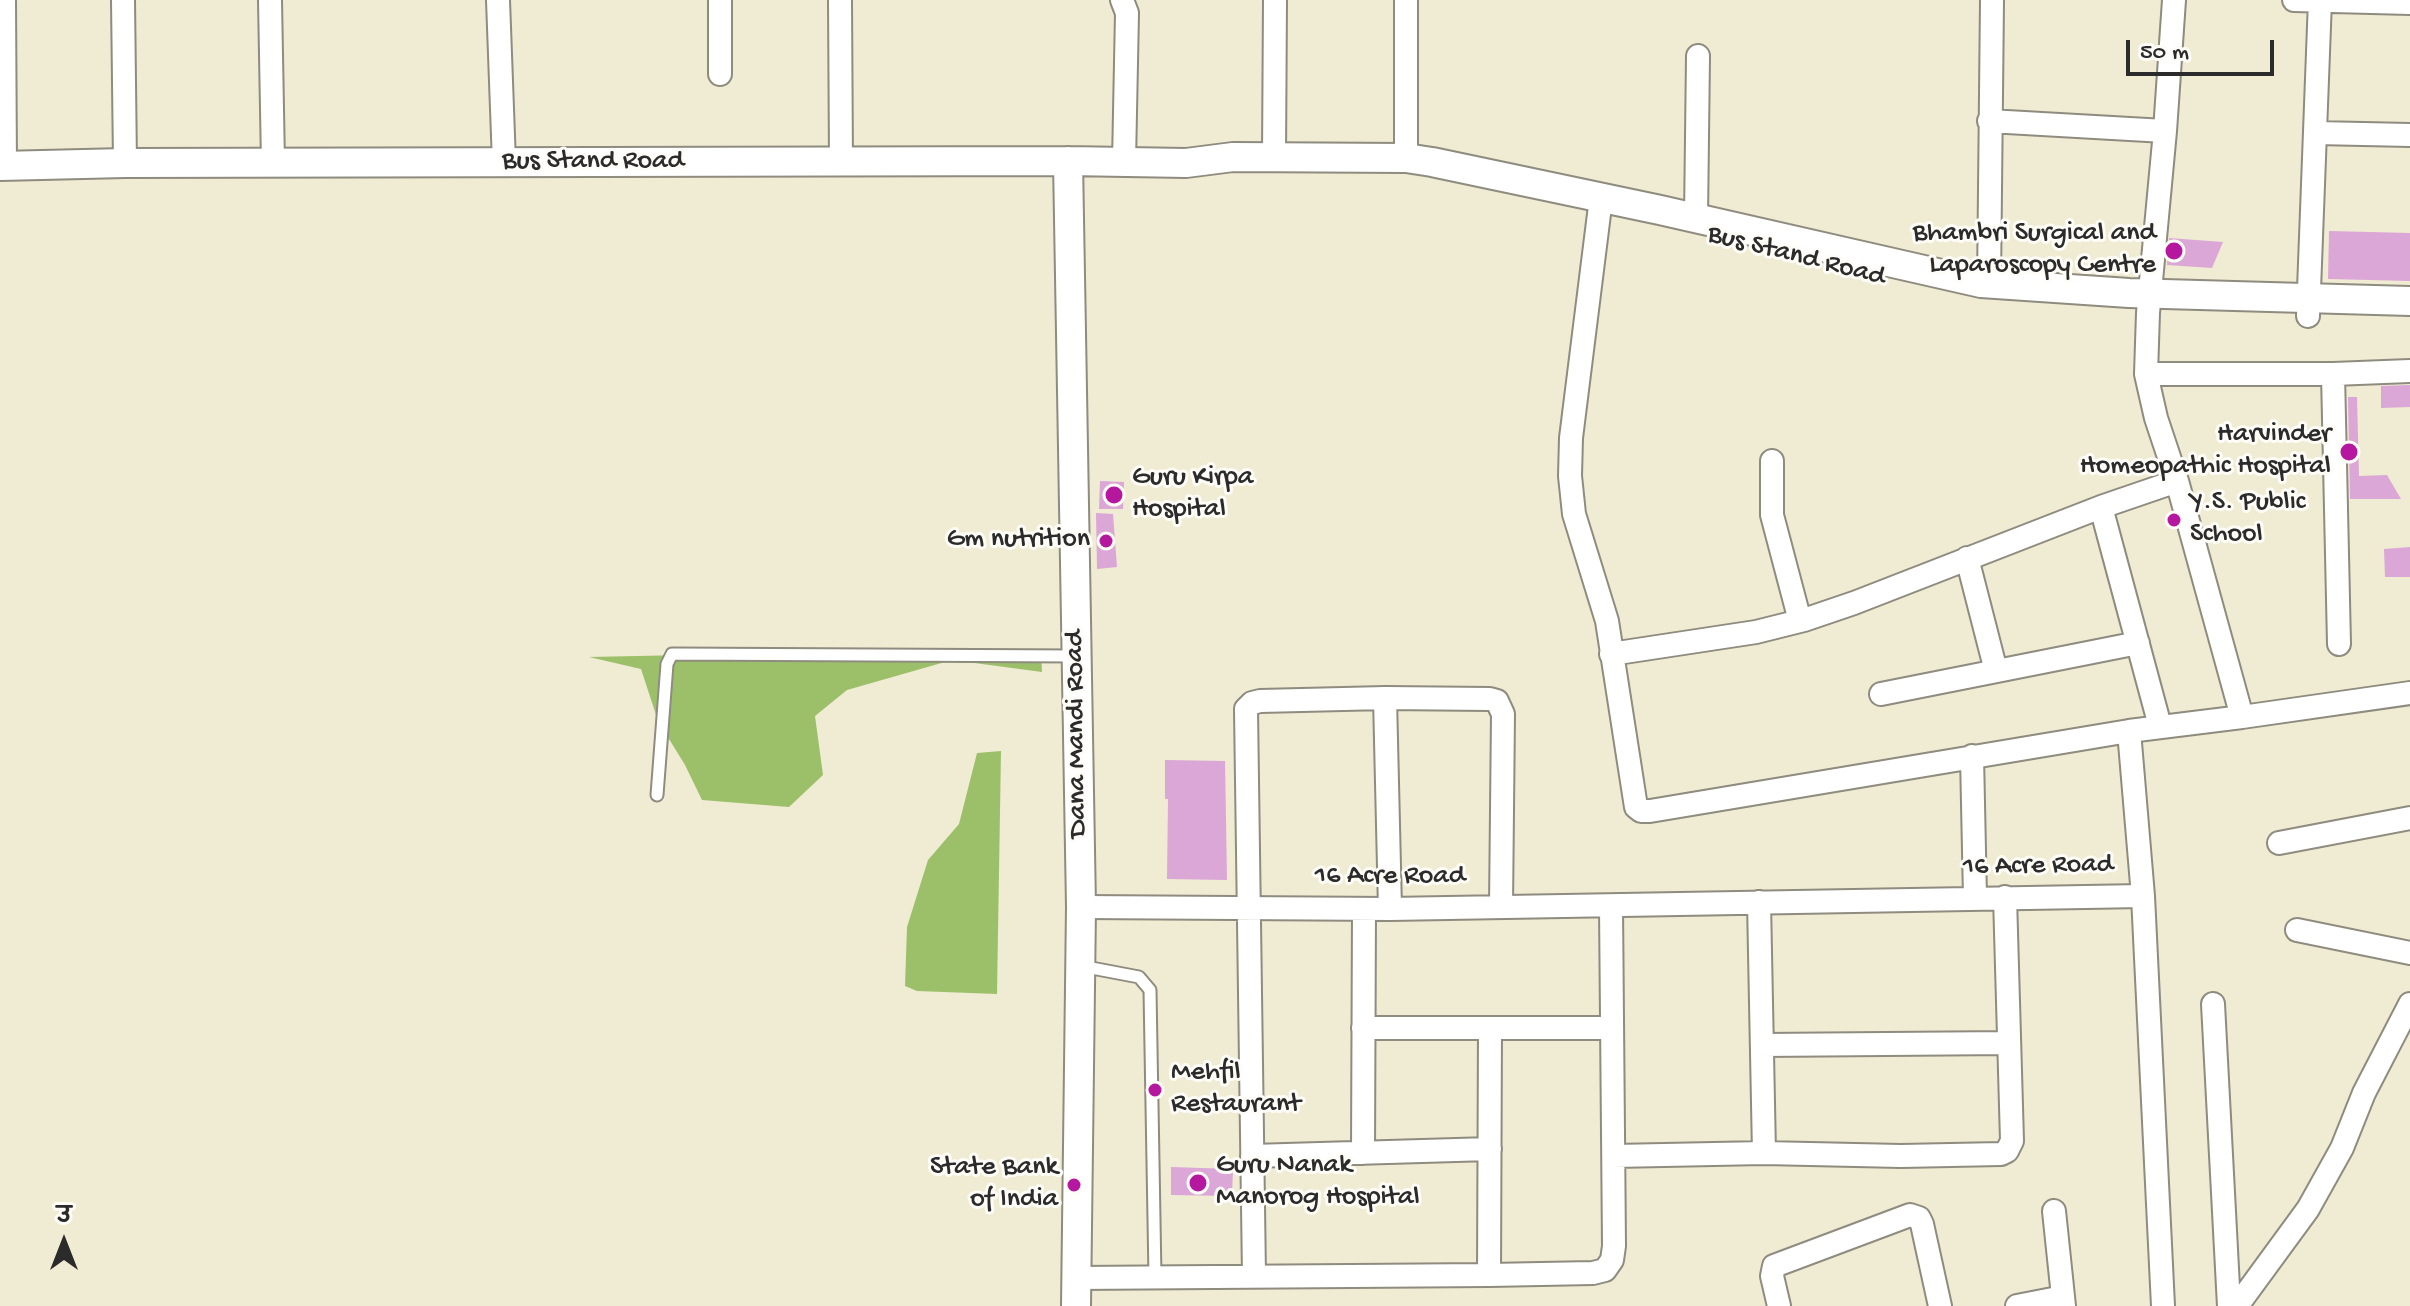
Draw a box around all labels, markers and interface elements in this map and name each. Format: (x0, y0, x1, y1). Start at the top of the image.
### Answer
scale bar (2130, 24, 2278, 74)
text: 50 m (2140, 39, 2189, 68)
street label: Bus Stand Road (502, 146, 684, 180)
place label: Bhambri Surgical and Laparoscopy Centre (1913, 218, 2156, 284)
street label: Bus Stand Road (1704, 219, 1888, 295)
marker: Bhambri Surgical and Laparoscopy Centre (2163, 240, 2185, 262)
place label: Harvinder Homeopathic Hospital (2080, 419, 2331, 485)
marker: Harvinder Homeopathic Hospital (2338, 441, 2360, 463)
place label: Guru Kirpa Hospital (1132, 462, 1253, 528)
marker: Guru Kirpa Hospital (1103, 484, 1125, 506)
place label: Y.S. Public School (2190, 487, 2305, 553)
marker: Y.S. Public School (2165, 511, 2183, 529)
place label: Gm nutrition (947, 524, 1090, 558)
marker: Gm nutrition (1097, 532, 1115, 550)
street label: Dana Mandi Road (1059, 630, 1097, 838)
street label: 16 Acre Road (1963, 849, 2113, 885)
street label: 16 Acre Road (1315, 861, 1465, 895)
place label: Mehfil Restaurant (1171, 1057, 1301, 1123)
marker: Mehfil Restaurant (1146, 1081, 1164, 1099)
place label: Guru Nanak Manorog Hospital (1216, 1150, 1420, 1216)
place label: State Bank of India (930, 1152, 1058, 1218)
marker: Guru Nanak Manorog Hospital (1187, 1172, 1209, 1194)
marker: State Bank of India (1065, 1176, 1083, 1194)
north arrow (24, 1202, 104, 1282)
text: उ (57, 1205, 71, 1231)

